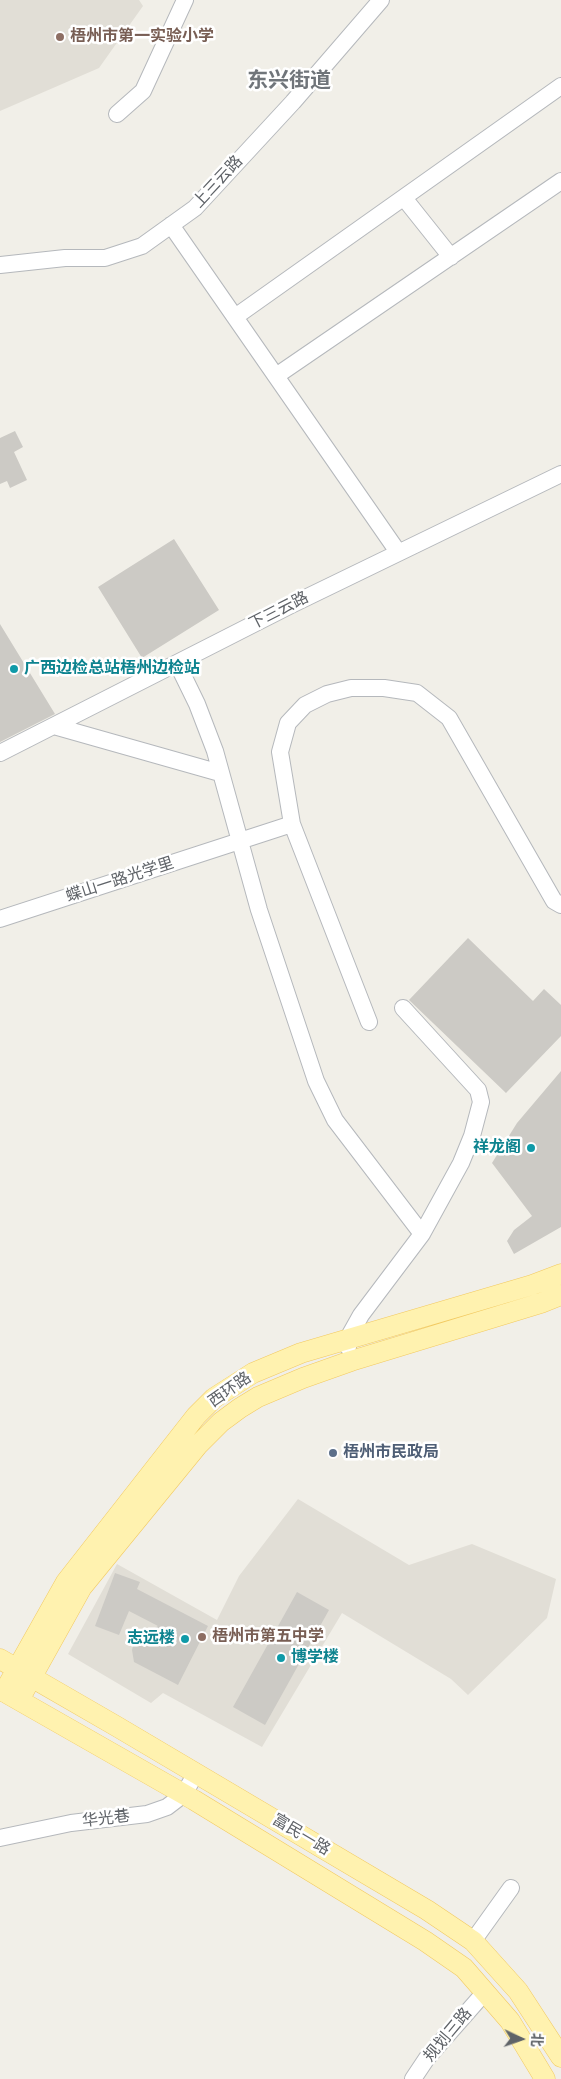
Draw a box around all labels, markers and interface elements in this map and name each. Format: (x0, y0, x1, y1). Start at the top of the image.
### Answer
place label: 梧州市第一实验小学 (70, 27, 214, 47)
marker: 梧州市第一实验小学 (54, 31, 66, 43)
district label: 东兴街道 (247, 68, 331, 94)
street label: 上三云路 (189, 152, 247, 212)
street label: 下三云路 (246, 588, 312, 634)
place label: 广西边检总站梧州边检站 (24, 659, 200, 679)
marker: 广西边检总站梧州边检站 (8, 663, 20, 675)
street label: 蝶山一路光学里 (64, 854, 176, 906)
place label: 祥龙阁 (473, 1138, 521, 1158)
marker: 祥龙阁 (525, 1142, 537, 1154)
street label: 西环路 (205, 1368, 255, 1412)
place label: 梧州市民政局 (343, 1443, 439, 1463)
marker: 梧州市民政局 (327, 1447, 339, 1459)
place label: 梧州市第五中学 (212, 1627, 324, 1647)
place label: 志远楼 (127, 1629, 175, 1649)
marker: 梧州市第五中学 (196, 1631, 208, 1643)
marker: 志远楼 (179, 1633, 191, 1645)
place label: 博学楼 (291, 1648, 339, 1668)
marker: 博学楼 (275, 1652, 287, 1664)
street label: 华光巷 (81, 1807, 131, 1831)
street label: 富民一路 (269, 1810, 333, 1860)
street label: 规划三路 (420, 2004, 476, 2066)
north arrow (496, 2014, 546, 2064)
text: 北 (528, 2032, 545, 2047)

